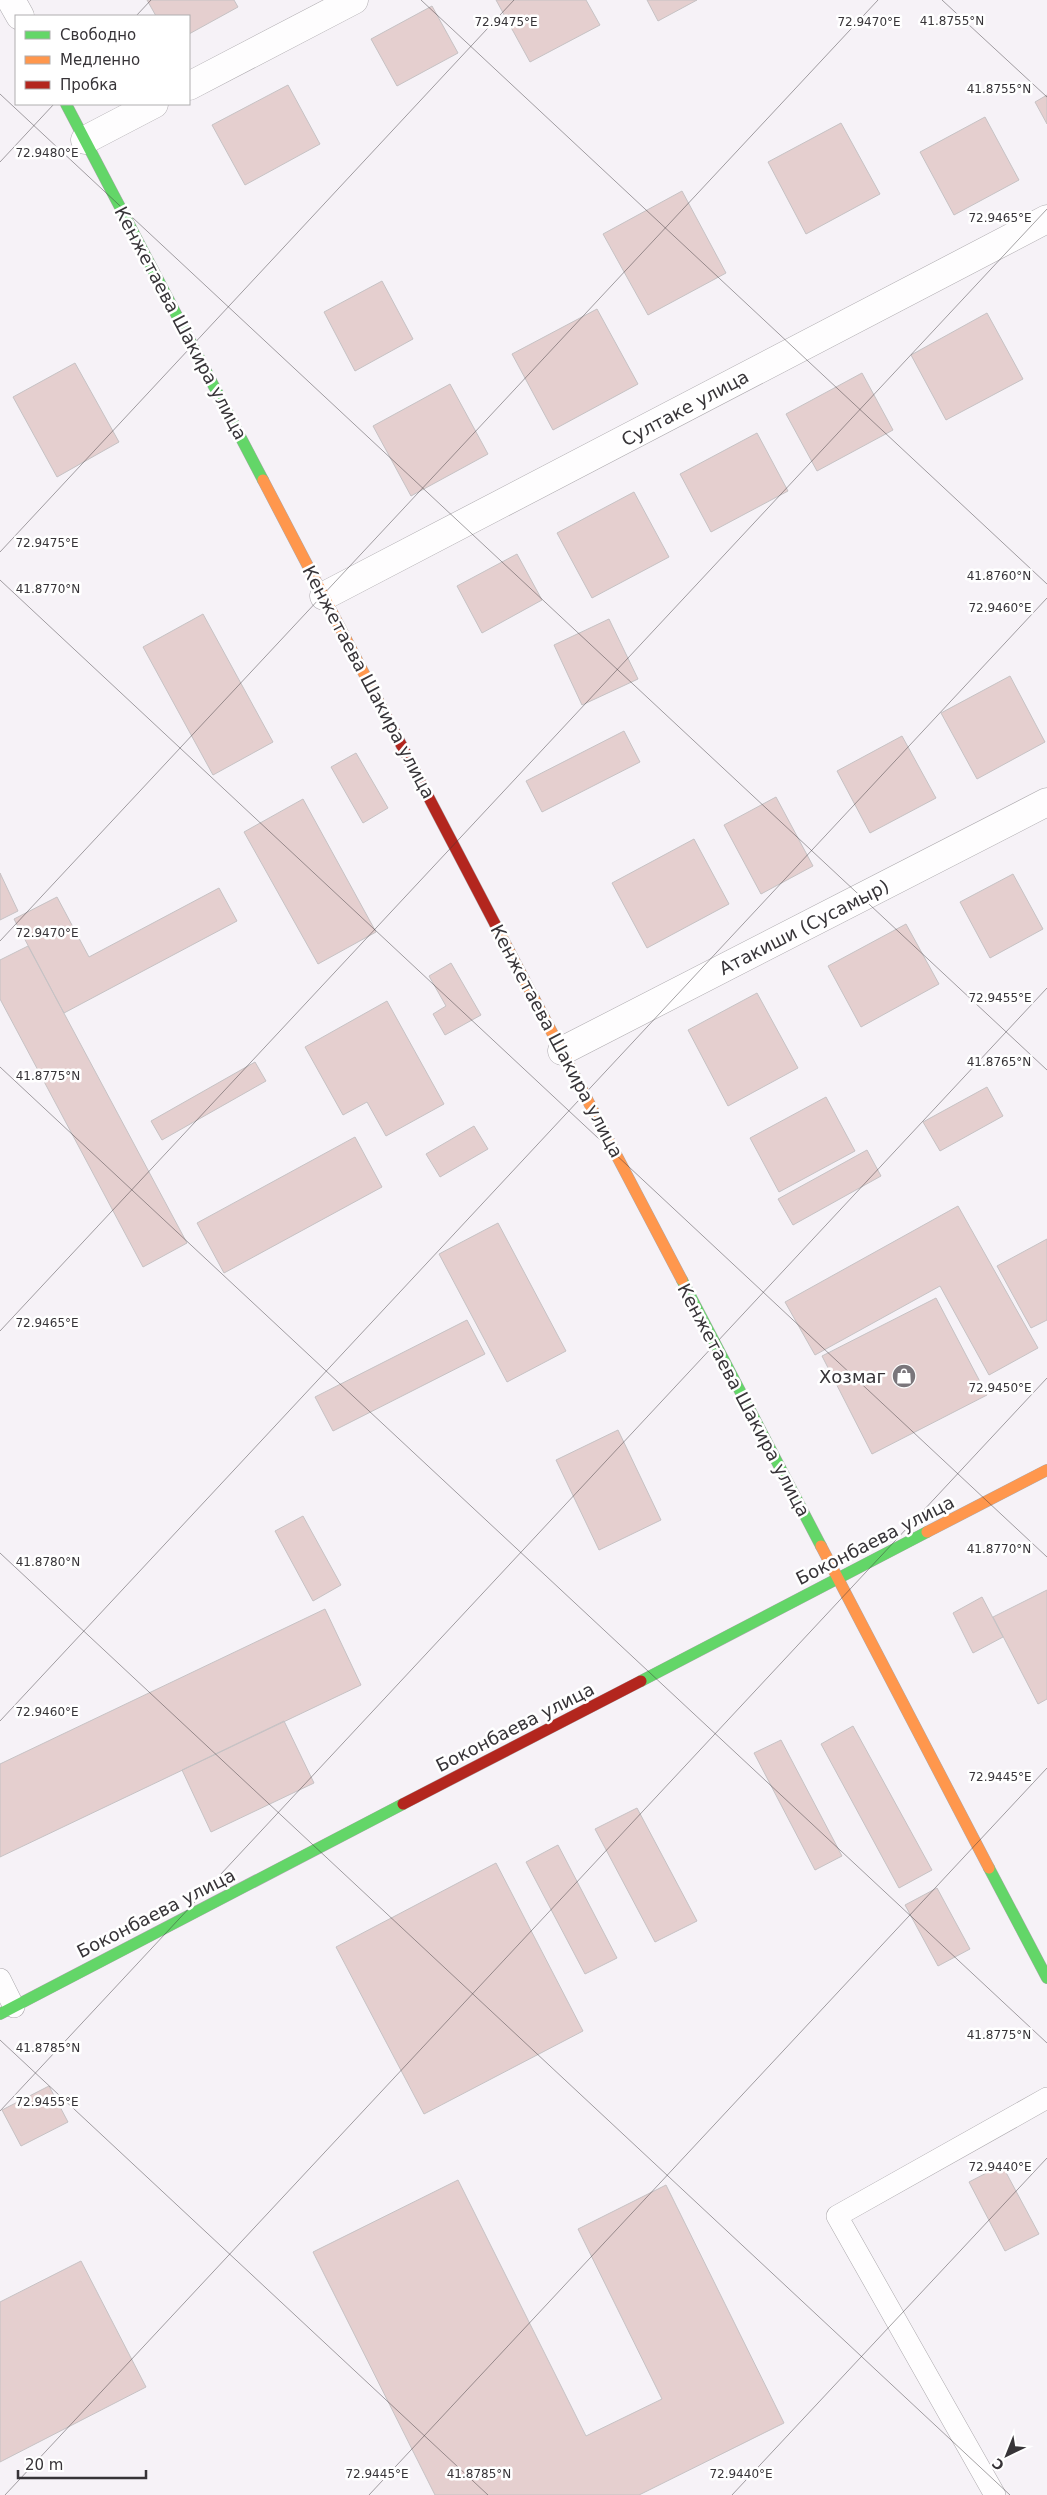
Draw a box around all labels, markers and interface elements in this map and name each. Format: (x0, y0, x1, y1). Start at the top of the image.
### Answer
text: 41.8755°N (920, 14, 984, 28)
legend (15, 15, 190, 105)
text: 72.9475°E (474, 15, 538, 29)
text: 72.9470°E (837, 15, 901, 29)
text: Свободно (60, 26, 136, 44)
text: Медленно (60, 51, 140, 69)
text: Пробка (60, 76, 117, 94)
text: 41.8755°N (967, 82, 1031, 96)
text: 72.9480°E (15, 146, 79, 160)
street label: Кенжетаева Шакира улица (110, 203, 252, 443)
text: 72.9465°E (968, 211, 1032, 225)
street label: Султаке улица (618, 366, 752, 450)
text: 72.9475°E (15, 536, 79, 550)
street label: Кенжетаева Шакира улица (298, 562, 440, 802)
text: 41.8760°N (967, 569, 1031, 583)
text: 41.8770°N (16, 582, 80, 596)
text: 72.9460°E (968, 601, 1032, 615)
street label: Атакиши (Сусамыр) (716, 875, 892, 979)
street label: Кенжетаева Шакира улица (486, 921, 628, 1161)
text: 72.9470°E (15, 926, 79, 940)
text: 72.9455°E (968, 991, 1032, 1005)
text: 41.8765°N (967, 1055, 1031, 1069)
text: 41.8775°N (16, 1069, 80, 1083)
street label: Кенжетаева Шакира улица (673, 1280, 815, 1520)
text: 72.9465°E (15, 1316, 79, 1330)
shop icon: Хозмаг (891, 1363, 917, 1389)
place label: Хозмаг (819, 1366, 886, 1387)
text: 72.9450°E (968, 1381, 1032, 1395)
street label: Боконбаева улица (792, 1491, 958, 1589)
text: 41.8770°N (967, 1542, 1031, 1556)
text: 41.8780°N (16, 1555, 80, 1569)
street label: Боконбаева улица (432, 1678, 598, 1776)
text: 72.9460°E (15, 1705, 79, 1719)
text: 72.9445°E (968, 1770, 1032, 1784)
street label: Боконбаева улица (73, 1864, 239, 1962)
text: 41.8775°N (967, 2028, 1031, 2042)
text: 41.8785°N (16, 2041, 80, 2055)
text: 72.9455°E (15, 2095, 79, 2109)
text: 72.9440°E (968, 2160, 1032, 2174)
north arrow (982, 2430, 1032, 2480)
scale bar (18, 2448, 145, 2480)
text: С (989, 2455, 1007, 2474)
text: 20 m (25, 2456, 63, 2474)
text: 72.9445°E (345, 2467, 409, 2481)
text: 41.8785°N (447, 2467, 511, 2481)
text: 72.9440°E (709, 2467, 773, 2481)

